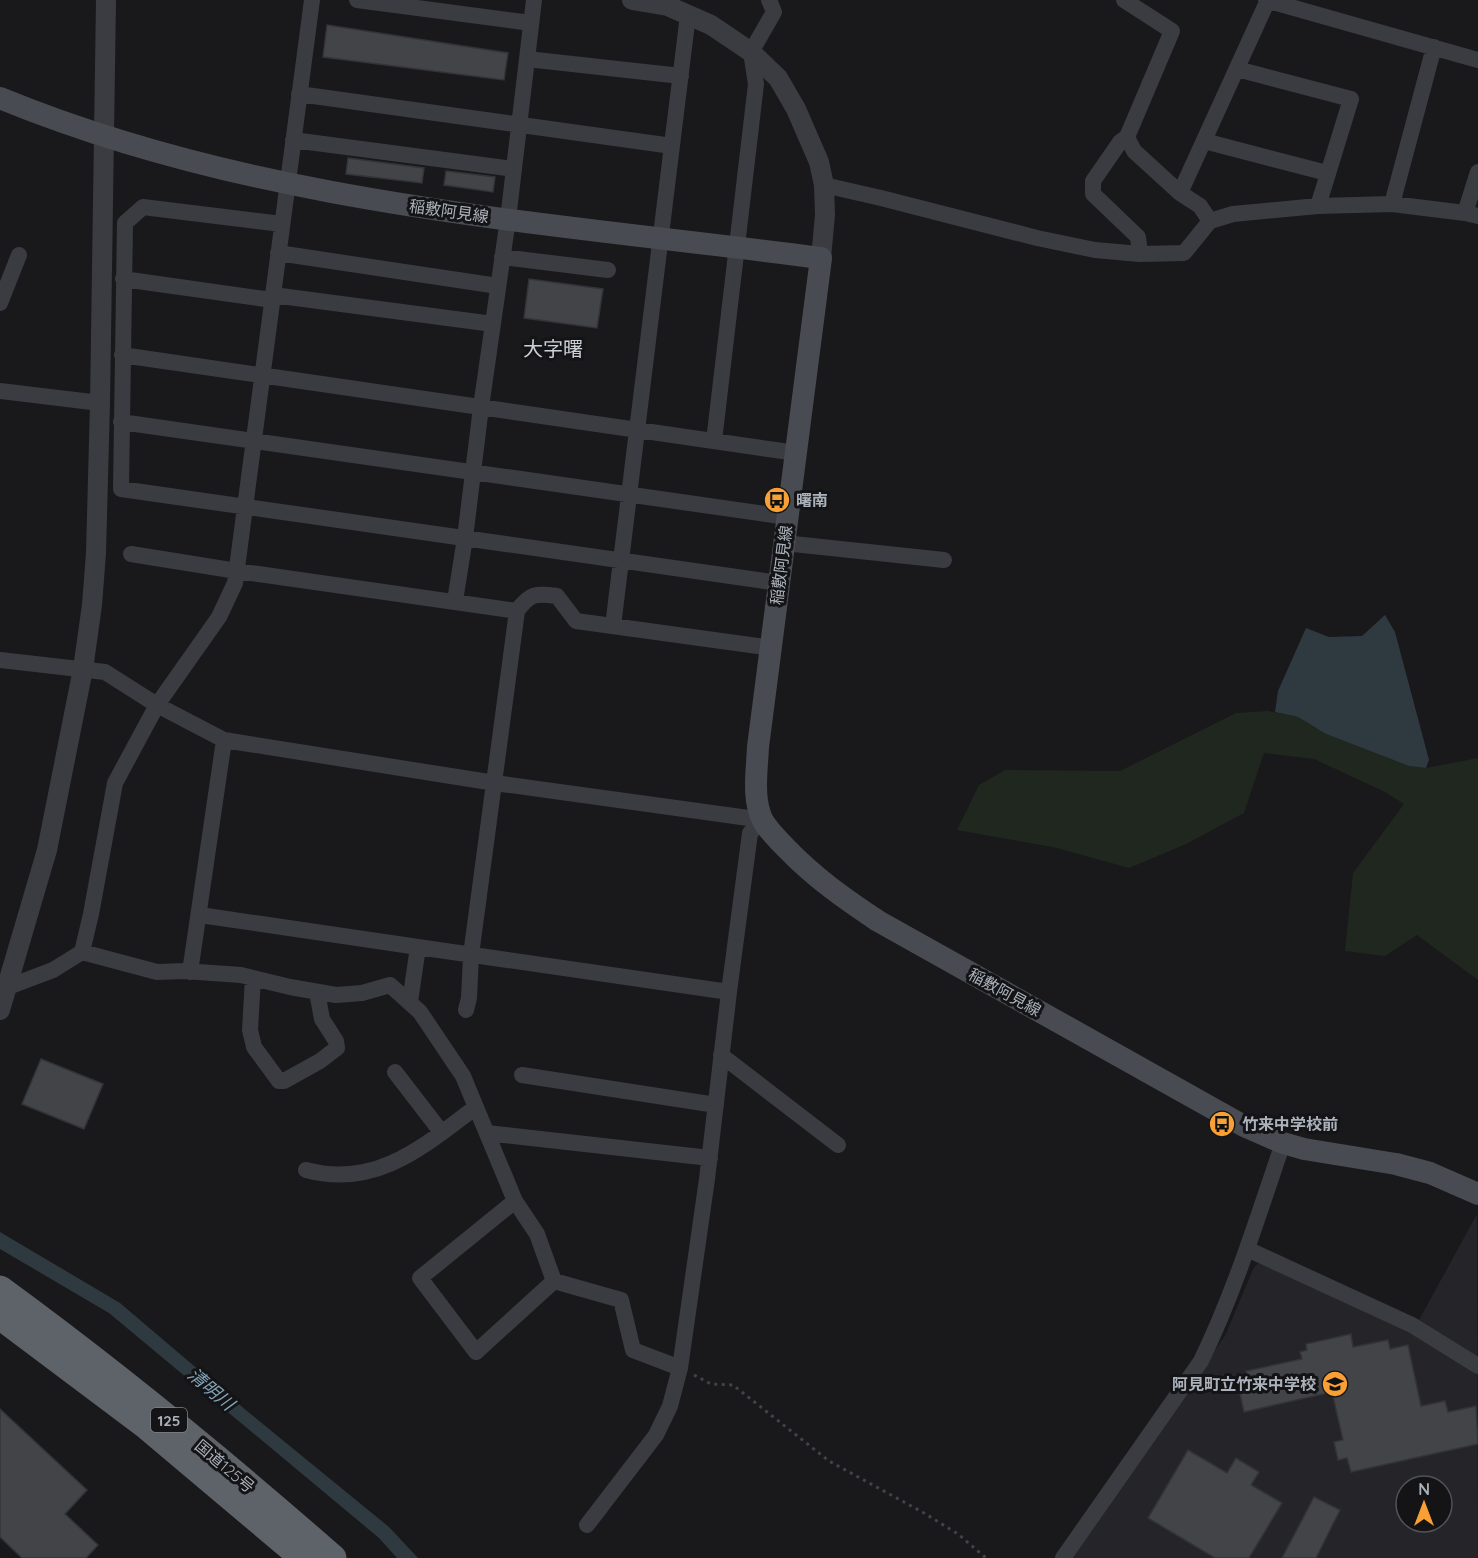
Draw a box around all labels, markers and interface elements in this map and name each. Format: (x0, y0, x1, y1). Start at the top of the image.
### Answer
street label: 稲敷阿見線 (408, 196, 490, 226)
district label: 大字曙 (523, 336, 583, 361)
bus stop icon: 曙南 (762, 485, 792, 515)
place label: 曙南 (796, 490, 828, 510)
street label: 稲敷阿見線 (766, 524, 796, 606)
street label: 稲敷阿見線 (965, 964, 1045, 1020)
bus stop icon: 竹来中学校前 (1207, 1109, 1237, 1139)
place label: 竹来中学校前 (1242, 1114, 1338, 1134)
water label: 清明川 (183, 1363, 241, 1416)
school or university icon: 阿見町立竹来中学校 (1320, 1369, 1350, 1399)
place label: 阿見町立竹来中学校 (1172, 1374, 1316, 1394)
road number: 125 (151, 1408, 187, 1432)
street label: 国道125号 (191, 1435, 259, 1497)
north arrow (1394, 1474, 1454, 1534)
text: N (1418, 1479, 1430, 1499)

